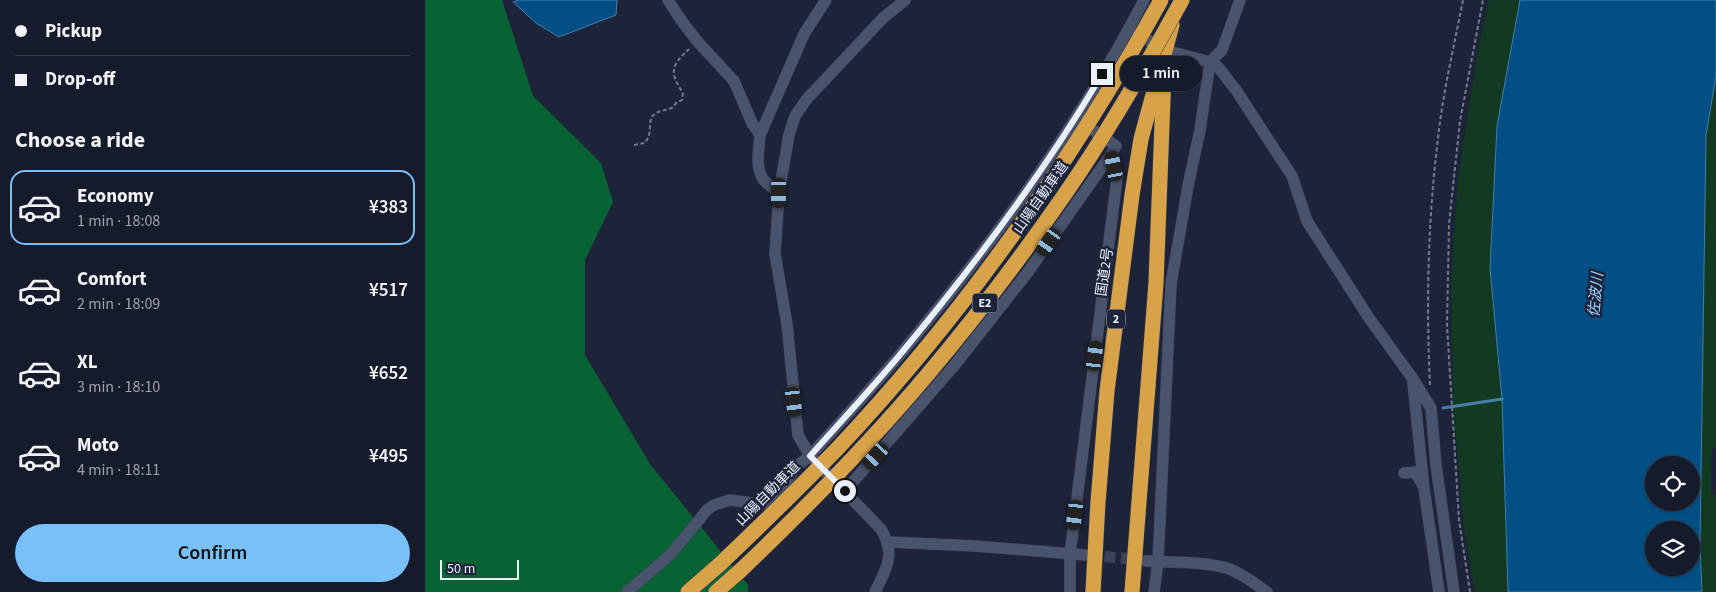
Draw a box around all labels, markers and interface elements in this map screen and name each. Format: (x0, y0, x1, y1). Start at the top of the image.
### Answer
text: Pickup (45, 18, 102, 45)
callout: 1 min (1119, 56, 1202, 92)
text: 1 min (1142, 62, 1180, 84)
route end (1091, 63, 1113, 85)
text: Drop-off (45, 66, 115, 93)
text: Choose a ride (15, 124, 145, 156)
car (1103, 150, 1124, 182)
street label: 山陽自動車道 (1009, 158, 1073, 238)
car (771, 178, 786, 208)
text: Economy (77, 183, 154, 210)
icon: car (17, 185, 62, 230)
text: ¥383 (369, 194, 408, 221)
text: 1 min · 18:08 (77, 210, 160, 232)
car (1034, 225, 1063, 259)
street label: 国道2号 (1092, 246, 1118, 298)
text: Comfort (77, 266, 147, 293)
icon: car (17, 268, 62, 313)
water label: 佐波川 (1584, 270, 1609, 318)
text: ¥517 (369, 277, 408, 304)
text: 2 min · 18:09 (77, 293, 160, 315)
road number: E2 (973, 294, 997, 312)
road number: 2 (1107, 310, 1125, 328)
car (1085, 340, 1104, 372)
text: XL (77, 349, 98, 376)
icon: car (17, 351, 62, 396)
text: ¥652 (369, 360, 408, 387)
text: 3 min · 18:10 (77, 376, 160, 398)
car (784, 386, 803, 418)
text: Moto (77, 432, 119, 459)
icon: car (17, 434, 62, 479)
car (860, 440, 891, 472)
text: ¥495 (369, 443, 408, 470)
map controls (1645, 456, 1700, 576)
button: locate (1645, 456, 1700, 511)
street label: 山陽自動車道 (731, 457, 805, 531)
text: 4 min · 18:11 (77, 459, 160, 481)
route start (834, 480, 856, 502)
car (1065, 499, 1084, 531)
button: layers (1645, 521, 1700, 576)
button: Confirm (15, 524, 410, 582)
scale bar (440, 557, 519, 580)
text: 50 m (447, 559, 475, 579)

